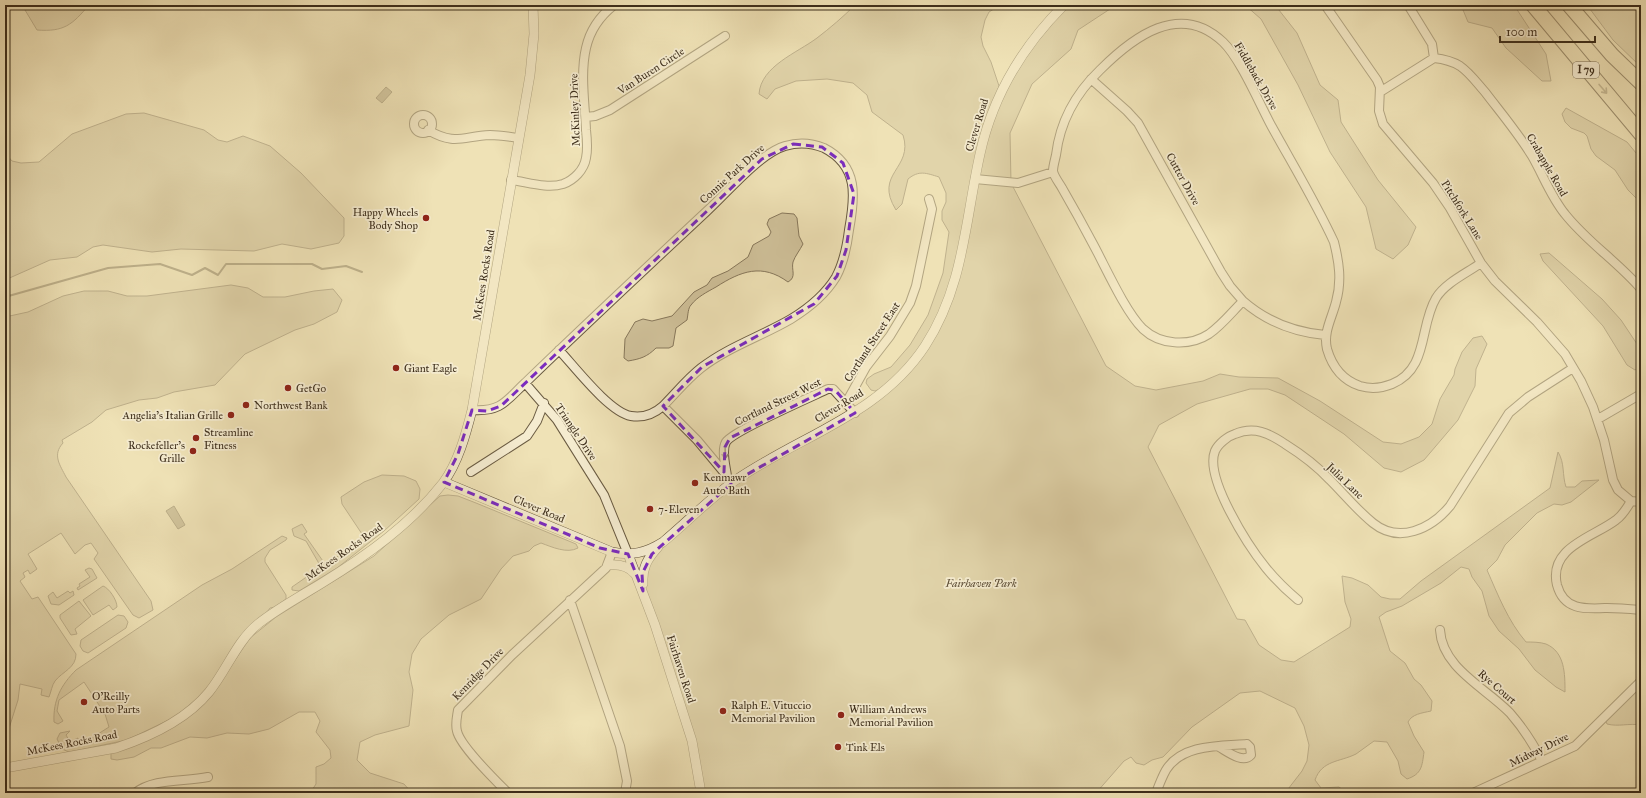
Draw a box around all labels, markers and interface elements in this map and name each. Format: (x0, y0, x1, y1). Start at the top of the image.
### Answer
scale bar (1500, 18, 1595, 44)
text: 100 m (1506, 25, 1537, 39)
street label: Fiddleback Drive (1231, 40, 1281, 113)
street label: Van Buren Circle (614, 44, 687, 98)
road number: I 79 (1573, 62, 1599, 78)
street label: McKinley Drive (567, 73, 583, 147)
one-way arrow (1598, 84, 1607, 94)
street label: Clever Road (963, 97, 991, 153)
street label: Crabapple Road (1524, 131, 1570, 199)
street label: Connie Park Drive (697, 141, 767, 206)
street label: Cutter Drive (1163, 151, 1203, 208)
street label: Pitchfork Lane (1438, 178, 1486, 243)
place label: Happy Wheels Body Shop (353, 206, 418, 232)
marker: Happy Wheels Body Shop (421, 213, 431, 223)
street label: McKees Rocks Road (470, 228, 498, 321)
street label: Cortland Street East (841, 300, 903, 384)
place label: Giant Eagle (404, 362, 457, 375)
marker: Giant Eagle (391, 363, 401, 373)
street label: Cortland Street West (733, 375, 824, 429)
place label: GetGo (296, 382, 327, 395)
marker: GetGo (283, 383, 293, 393)
street label: Clever Road (812, 386, 866, 426)
place label: Northwest Bank (254, 399, 329, 412)
marker: Northwest Bank (241, 400, 251, 410)
street label: Triangle Drive (552, 401, 600, 463)
place label: Angelia's Italian Grille (122, 409, 223, 422)
marker: Angelia's Italian Grille (226, 410, 236, 420)
place label: Streamline Fitness (204, 426, 254, 452)
marker: Streamline Fitness (191, 433, 201, 443)
place label: Rockefeller's Grille (128, 439, 185, 465)
marker: Rockefeller's Grille (188, 446, 198, 456)
one-way arrow (721, 446, 729, 459)
street label: Julia Lane (1322, 460, 1366, 503)
place label: Kenmawr Auto Bath (702, 471, 750, 497)
marker: Kenmawr Auto Bath (690, 478, 700, 488)
street label: Clever Road (511, 492, 567, 526)
place label: 7-Eleven (658, 503, 699, 516)
marker: 7-Eleven (645, 504, 655, 514)
street label: McKees Rocks Road (303, 520, 386, 584)
park label: Fairhaven Park (944, 577, 1017, 590)
street label: Fairhaven Road (664, 633, 698, 705)
street label: Kenridge Drive (450, 645, 507, 703)
street label: Rye Court (1475, 667, 1519, 707)
place label: O'Reilly Auto Parts (91, 690, 140, 716)
marker: O'Reilly Auto Parts (79, 697, 89, 707)
place label: Ralph E. Vituccio Memorial Pavilion (731, 699, 815, 725)
place label: William Andrews Memorial Pavilion (849, 703, 933, 729)
marker: Ralph E. Vituccio Memorial Pavilion (718, 706, 728, 716)
marker: William Andrews Memorial Pavilion (836, 710, 846, 720)
street label: McKees Rocks Road (26, 728, 119, 758)
street label: Midway Drive (1507, 730, 1571, 770)
place label: Tink Els (846, 741, 885, 754)
marker: Tink Els (833, 742, 843, 752)

